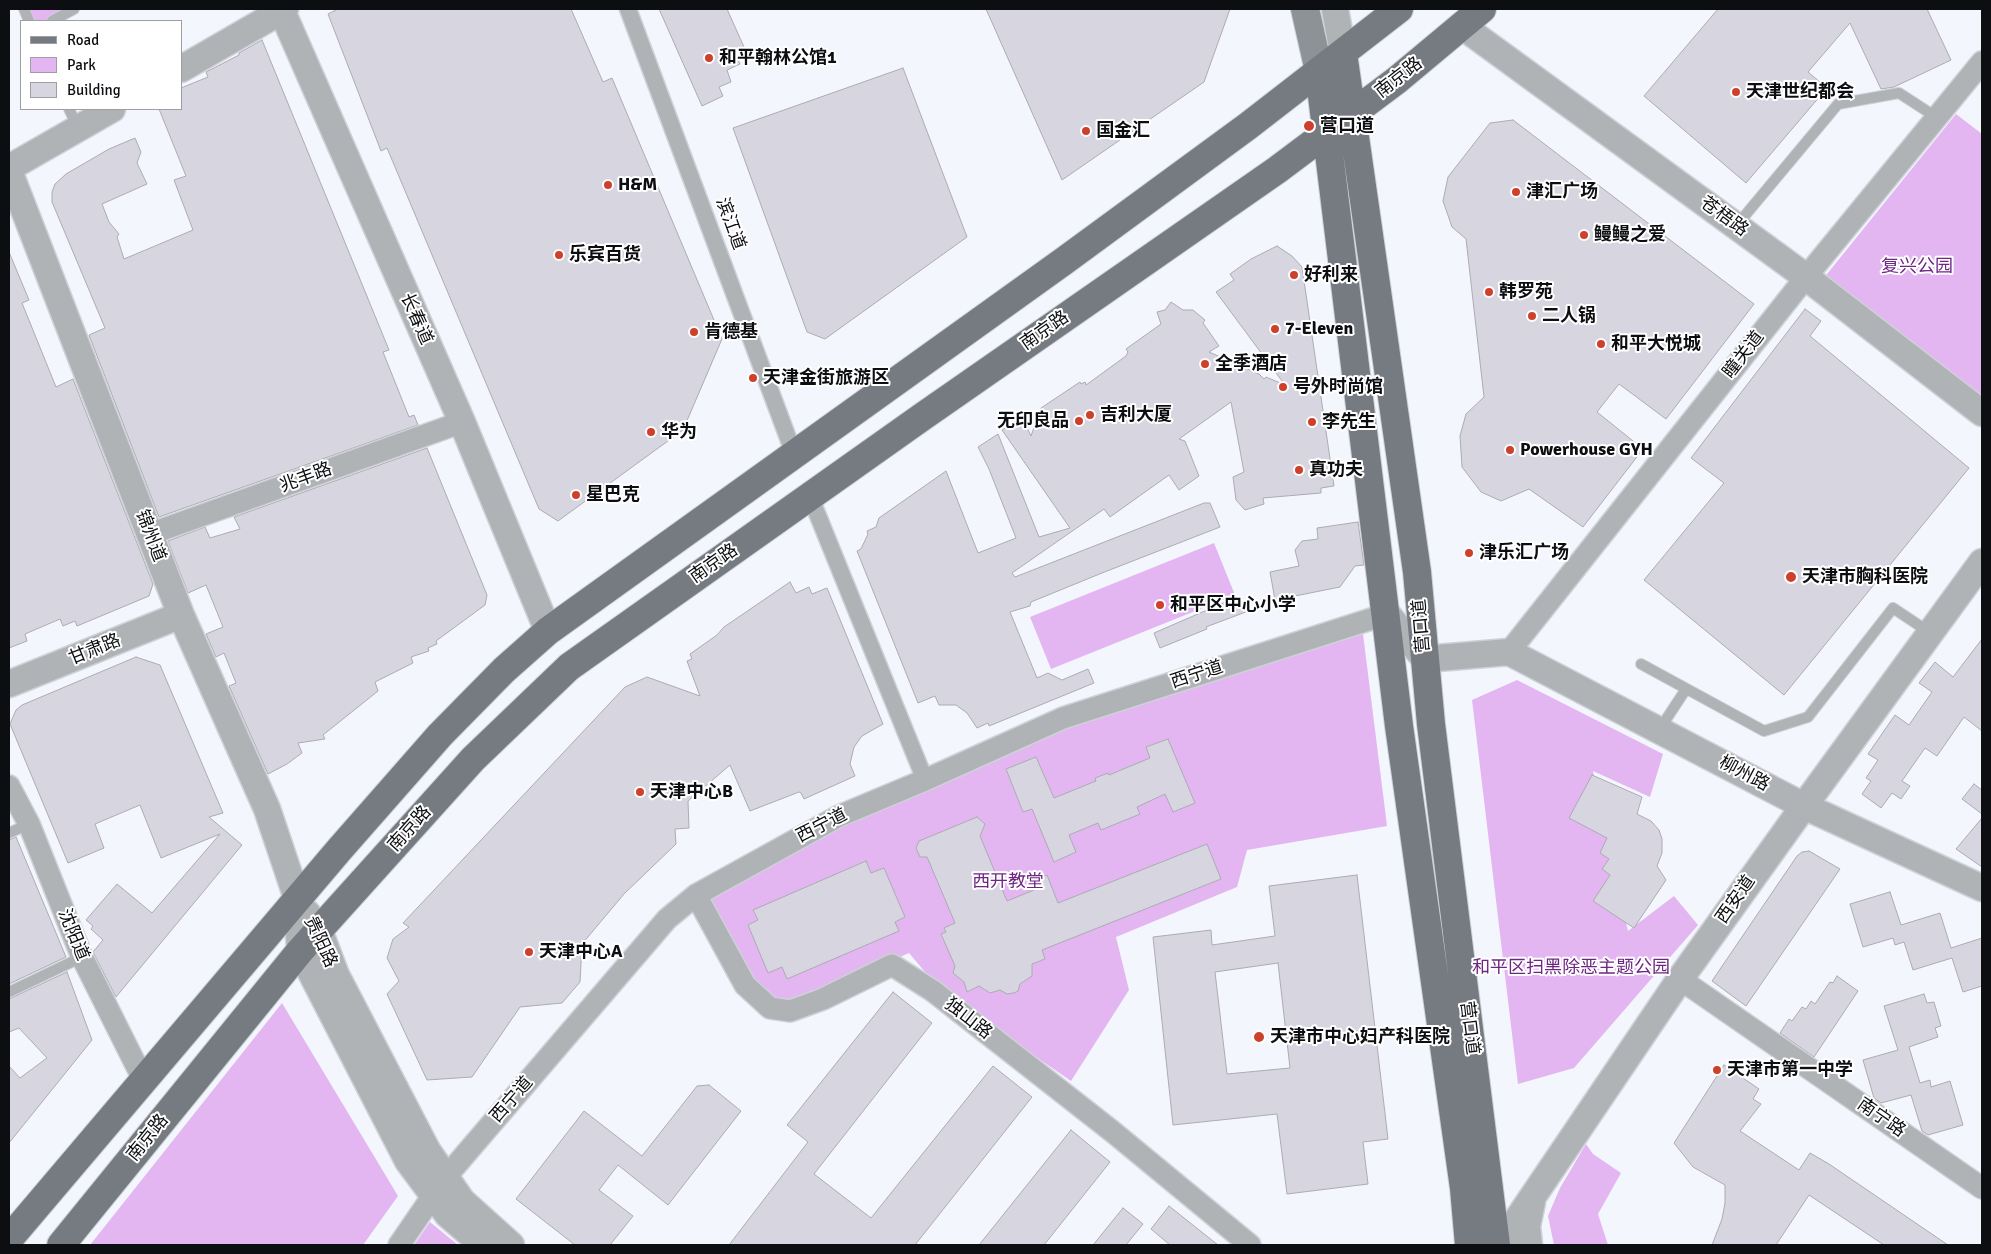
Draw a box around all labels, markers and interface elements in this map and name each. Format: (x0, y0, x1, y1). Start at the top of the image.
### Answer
legend (20, 20, 182, 110)
text: Road (67, 31, 99, 49)
place label: 和平翰林公馆1 (719, 47, 837, 69)
marker: 和平翰林公馆1 (703, 52, 715, 64)
street label: 南京路 (1371, 53, 1427, 103)
text: Park (67, 56, 96, 74)
text: Building (67, 81, 121, 99)
place label: 天津世纪都会 (1746, 81, 1854, 103)
marker: 天津世纪都会 (1730, 86, 1742, 98)
place label: 营口道 (1320, 115, 1374, 137)
marker: 营口道 (1302, 119, 1316, 133)
place label: 国金汇 (1096, 120, 1150, 142)
marker: 国金汇 (1080, 125, 1092, 137)
place label: H&M (618, 174, 657, 196)
marker: H&M (602, 179, 614, 191)
place label: 津汇广场 (1526, 181, 1598, 203)
marker: 津汇广场 (1510, 186, 1522, 198)
street label: 苍梧路 (1696, 192, 1752, 242)
street label: 滨江道 (711, 195, 749, 253)
place label: 鳗鳗之爱 (1594, 224, 1666, 246)
marker: 鳗鳗之爱 (1578, 229, 1590, 241)
place label: 乐宾百货 (569, 244, 641, 266)
marker: 乐宾百货 (553, 249, 565, 261)
park label: 复兴公园 (1881, 256, 1953, 278)
place label: 好利来 (1304, 264, 1358, 286)
marker: 好利来 (1288, 269, 1300, 281)
place label: 韩罗苑 (1499, 281, 1553, 303)
marker: 韩罗苑 (1483, 286, 1495, 298)
street label: 长春道 (395, 290, 437, 348)
place label: 二人锅 (1542, 305, 1596, 327)
street label: 南京路 (1017, 307, 1073, 355)
marker: 二人锅 (1526, 310, 1538, 322)
place label: 7-Eleven (1285, 318, 1353, 340)
place label: 肯德基 (704, 321, 758, 343)
marker: 7-Eleven (1269, 323, 1281, 335)
marker: 肯德基 (688, 326, 700, 338)
street label: 瞳关道 (1719, 327, 1769, 383)
place label: 和平大悦城 (1611, 333, 1701, 355)
marker: 和平大悦城 (1595, 338, 1607, 350)
place label: 全季酒店 (1215, 353, 1287, 375)
marker: 全季酒店 (1199, 358, 1211, 370)
place label: 天津金街旅游区 (763, 367, 889, 389)
marker: 天津金街旅游区 (747, 372, 759, 384)
place label: 号外时尚馆 (1293, 376, 1383, 398)
marker: 号外时尚馆 (1277, 381, 1289, 393)
place label: 吉利大厦 (1100, 404, 1172, 426)
marker: 吉利大厦 (1084, 409, 1096, 421)
place label: 无印良品 (997, 410, 1069, 432)
place label: 李先生 (1322, 411, 1376, 433)
marker: 无印良品 (1073, 415, 1085, 427)
marker: 李先生 (1306, 416, 1318, 428)
place label: 华为 (661, 421, 697, 443)
marker: 华为 (645, 426, 657, 438)
place label: Powerhouse GYH (1520, 439, 1653, 461)
marker: Powerhouse GYH (1504, 444, 1516, 456)
street label: 兆丰路 (277, 459, 335, 497)
place label: 真功夫 (1309, 459, 1363, 481)
marker: 真功夫 (1293, 464, 1305, 476)
place label: 星巴克 (586, 484, 640, 506)
marker: 星巴克 (570, 489, 582, 501)
street label: 锦州道 (130, 507, 170, 565)
street label: 南京路 (686, 540, 742, 588)
place label: 津乐汇广场 (1479, 542, 1569, 564)
marker: 津乐汇广场 (1463, 547, 1475, 559)
place label: 天津市胸科医院 (1802, 566, 1928, 588)
marker: 天津市胸科医院 (1784, 570, 1798, 584)
place label: 和平区中心小学 (1170, 594, 1296, 616)
street label: 营口道 (1409, 598, 1435, 654)
marker: 和平区中心小学 (1154, 599, 1166, 611)
street label: 甘肃路 (66, 630, 124, 670)
street label: 西宁道 (1168, 656, 1226, 694)
street label: 柳州路 (1715, 752, 1773, 796)
place label: 天津中心B (650, 781, 733, 803)
marker: 天津中心B (634, 786, 646, 798)
street label: 南京路 (384, 802, 436, 856)
street label: 西宁道 (793, 804, 851, 848)
park label: 西开教堂 (972, 871, 1044, 893)
street label: 西安道 (1712, 872, 1760, 928)
street label: 沈阳道 (53, 906, 93, 964)
street label: 贵阳路 (299, 913, 341, 971)
place label: 天津中心A (539, 941, 622, 963)
marker: 天津中心A (523, 946, 535, 958)
park label: 和平区扫黑除恶主题公园 (1472, 957, 1670, 979)
street label: 独山路 (940, 994, 996, 1044)
street label: 营口道 (1455, 1000, 1483, 1056)
place label: 天津市中心妇产科医院 (1270, 1026, 1450, 1048)
marker: 天津市中心妇产科医院 (1252, 1030, 1266, 1044)
place label: 天津市第一中学 (1727, 1059, 1853, 1081)
marker: 天津市第一中学 (1711, 1064, 1723, 1076)
street label: 西宁道 (486, 1073, 538, 1127)
street label: 南宁路 (1853, 1094, 1909, 1142)
street label: 南京路 (123, 1110, 173, 1166)

